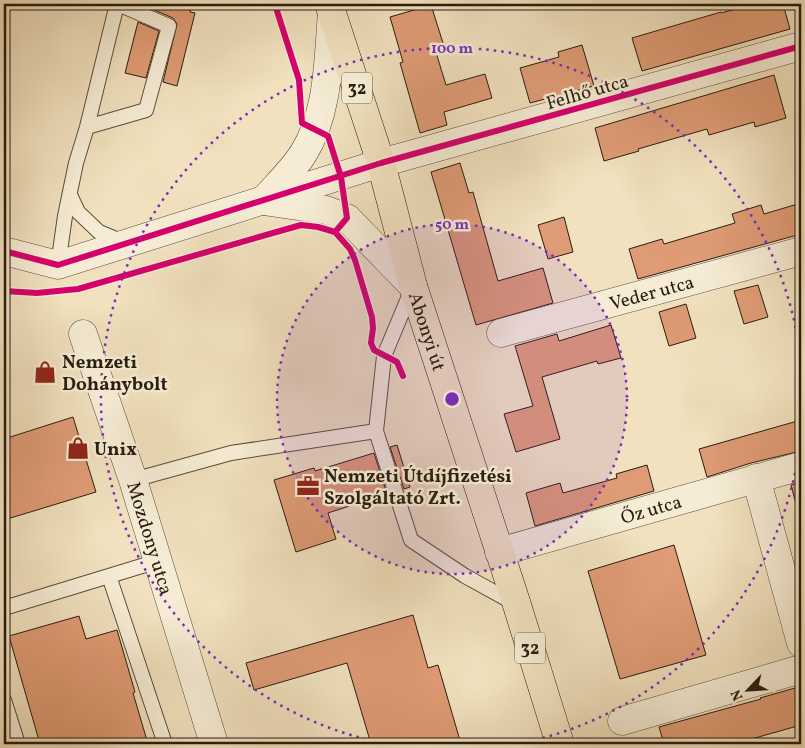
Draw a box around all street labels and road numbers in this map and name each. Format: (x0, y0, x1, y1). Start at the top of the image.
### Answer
street label: Felhő utca (543, 69, 632, 117)
road number: 32 (342, 73, 372, 104)
street label: Veder utca (607, 270, 697, 318)
street label: Abonyi út (401, 289, 451, 375)
street label: Mozdony utca (119, 479, 178, 598)
street label: Őz utca (618, 490, 685, 532)
road number: 32 (515, 632, 545, 664)

